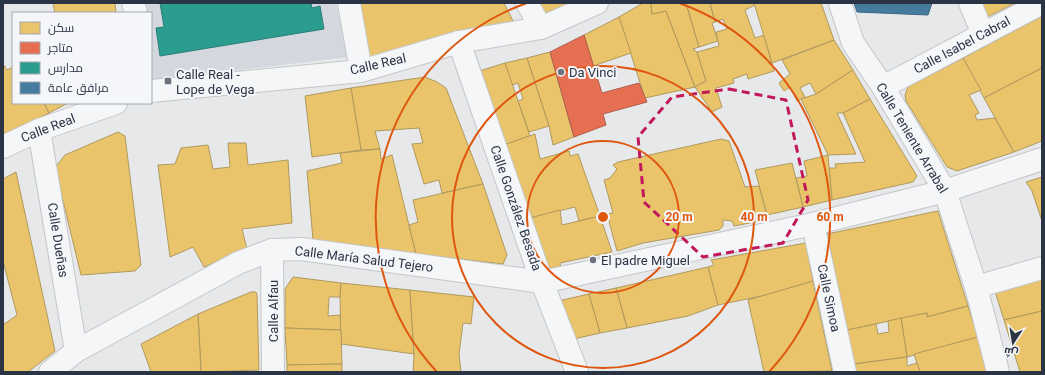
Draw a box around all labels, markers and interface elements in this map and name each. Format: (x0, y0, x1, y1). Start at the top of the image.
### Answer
legend (12, 12, 152, 104)
street label: Calle Isabel Cabral (911, 13, 1013, 77)
text: سكن (48, 21, 74, 35)
text: متاجر (47, 41, 73, 55)
street label: Calle Real (348, 50, 408, 78)
text: مدارس (48, 61, 83, 75)
place label: Da Vinci (569, 65, 616, 80)
place label: Calle Real - Lope de Vega (176, 67, 255, 97)
marker: Da Vinci (556, 67, 566, 77)
marker: Calle Real - Lope de Vega (163, 76, 173, 86)
street label: Calle Teniente Arrabal (873, 80, 951, 196)
text: مرافق عامة (48, 81, 109, 95)
street label: Calle Real (19, 111, 77, 145)
street label: Calle González Besada (487, 143, 545, 273)
street label: Calle Dueñas (45, 202, 71, 279)
centre of rings (596, 210, 610, 224)
text: 20 m (665, 210, 693, 224)
text: 40 m (740, 210, 768, 224)
text: 60 m (816, 210, 844, 224)
street label: Calle María Salud Tejero (294, 243, 434, 275)
place label: El padre Miguel (601, 253, 690, 268)
marker: El padre Miguel (588, 255, 598, 265)
street label: Calle Simoa (815, 263, 843, 333)
street label: Calle Alfau (266, 280, 281, 342)
north arrow (993, 323, 1033, 363)
text: ش (1003, 344, 1019, 360)

